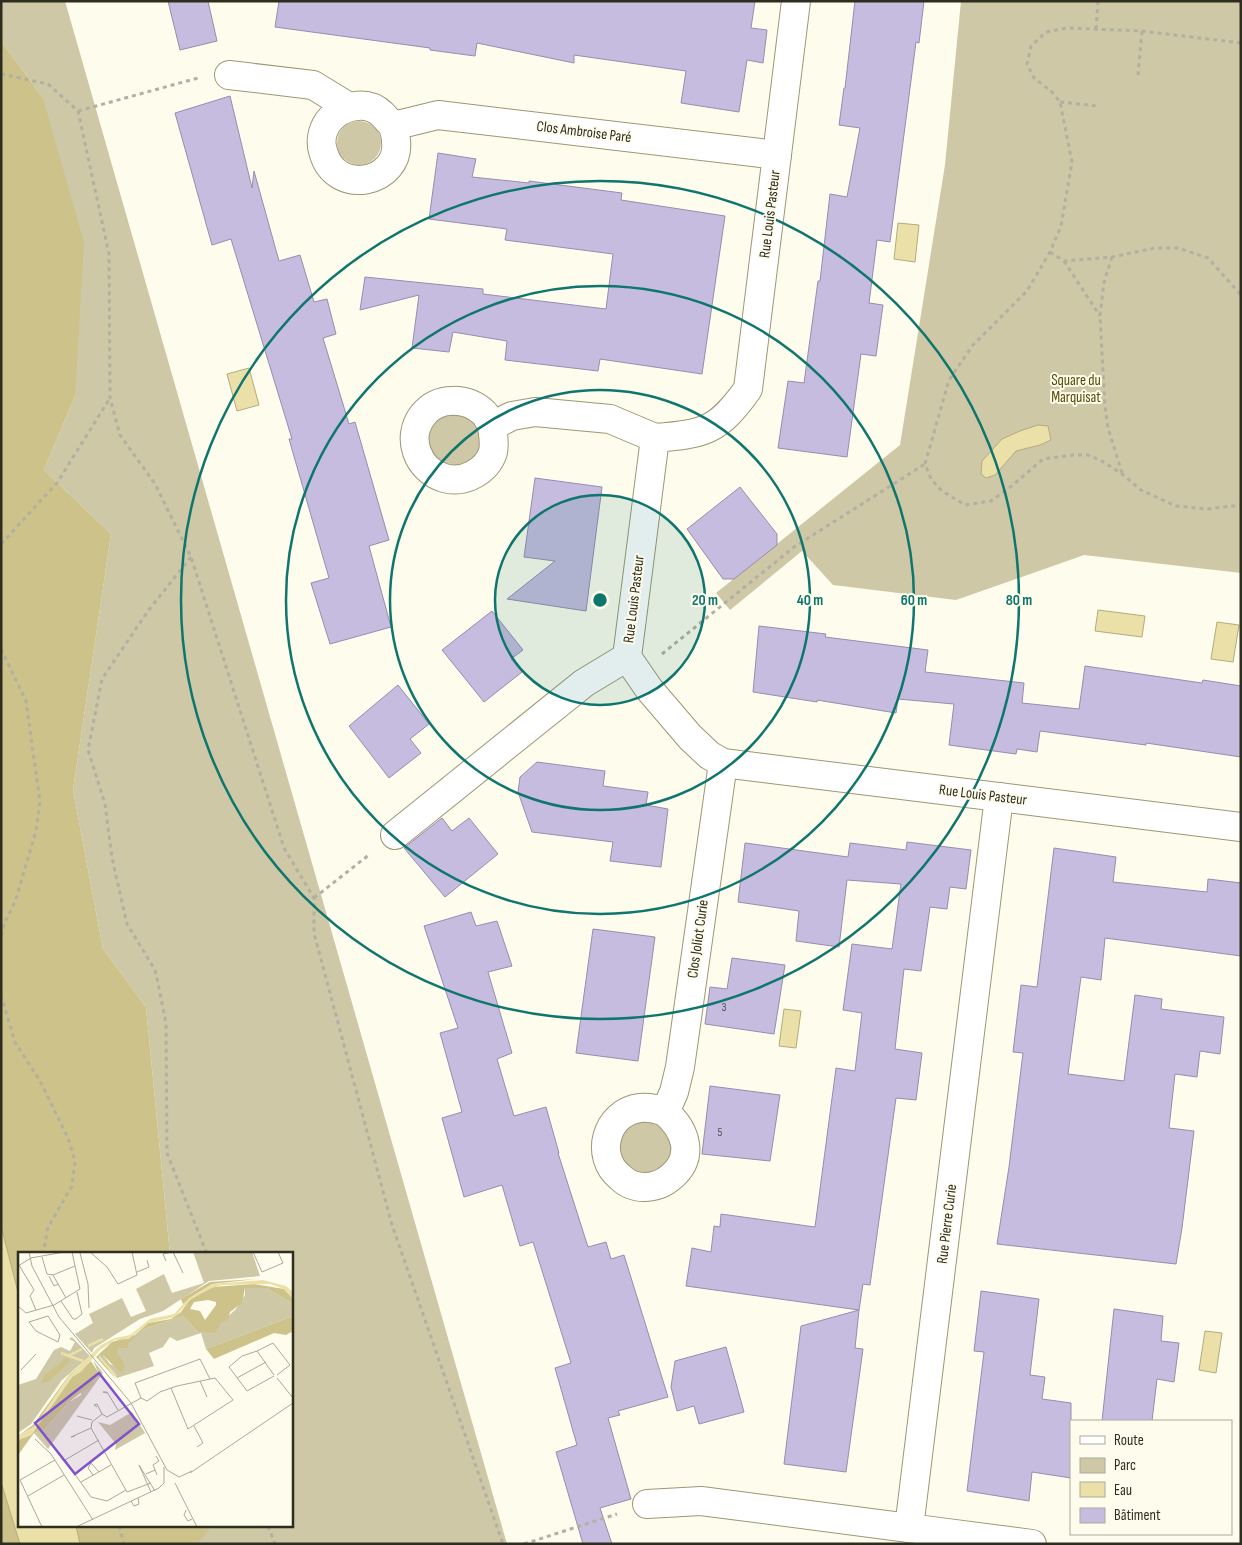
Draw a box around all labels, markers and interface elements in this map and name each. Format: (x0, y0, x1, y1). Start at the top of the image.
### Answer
street label: Clos Ambroise Paré (535, 117, 633, 147)
street label: Rue Louis Pasteur (755, 168, 785, 259)
park label: Square du Marquisat (1051, 371, 1101, 407)
street label: Rue Louis Pasteur (619, 553, 649, 644)
centre of rings (591, 591, 609, 609)
text: 20 m (692, 591, 718, 610)
text: 40 m (797, 591, 823, 610)
text: 60 m (901, 591, 927, 610)
text: 80 m (1006, 591, 1032, 610)
street label: Rue Louis Pasteur (938, 780, 1029, 810)
street label: Clos Joliot Curie (683, 899, 713, 979)
house number: 3 (721, 1000, 727, 1015)
house number: 5 (718, 1125, 723, 1140)
street label: Rue Pierre Curie (933, 1183, 961, 1265)
inset map (18, 1252, 292, 1528)
legend (1070, 1420, 1232, 1535)
text: Route (1114, 1431, 1144, 1450)
text: Parc (1114, 1456, 1136, 1475)
text: Eau (1114, 1481, 1132, 1500)
text: Bâtiment (1114, 1506, 1161, 1525)

